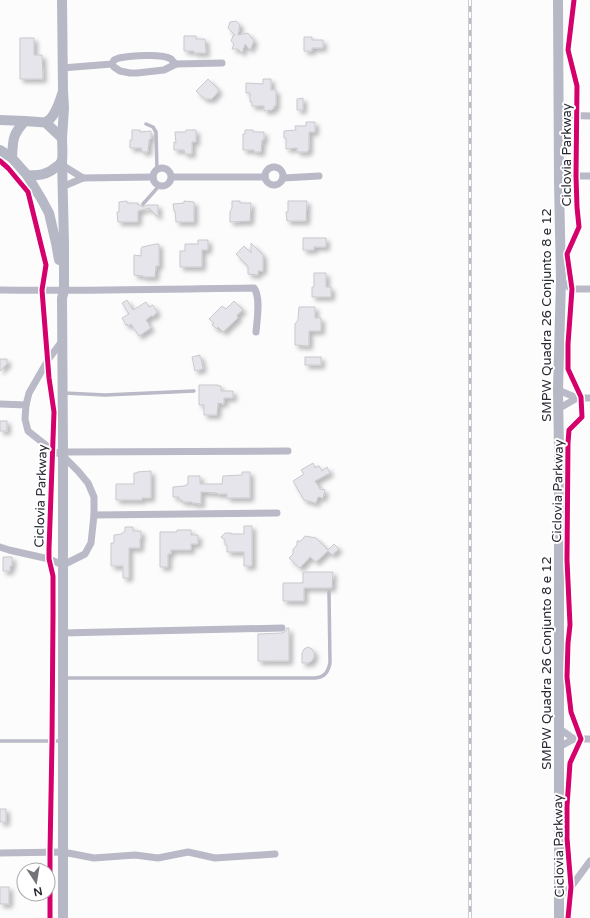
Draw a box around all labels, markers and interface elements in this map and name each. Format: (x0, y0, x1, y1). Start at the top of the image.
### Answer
street label: Ciclovia Parkway (559, 103, 575, 207)
street label: SMPW Quadra 26 Conjunto 8 e 12 (539, 208, 555, 422)
street label: Ciclovia Parkway (549, 439, 567, 543)
street label: Ciclovia Parkway (31, 444, 51, 548)
street label: SMPW Quadra 26 Conjunto 8 e 12 (539, 556, 555, 770)
street label: Ciclovia Parkway (550, 794, 568, 898)
north arrow (16, 862, 56, 902)
text: N (32, 884, 44, 899)

